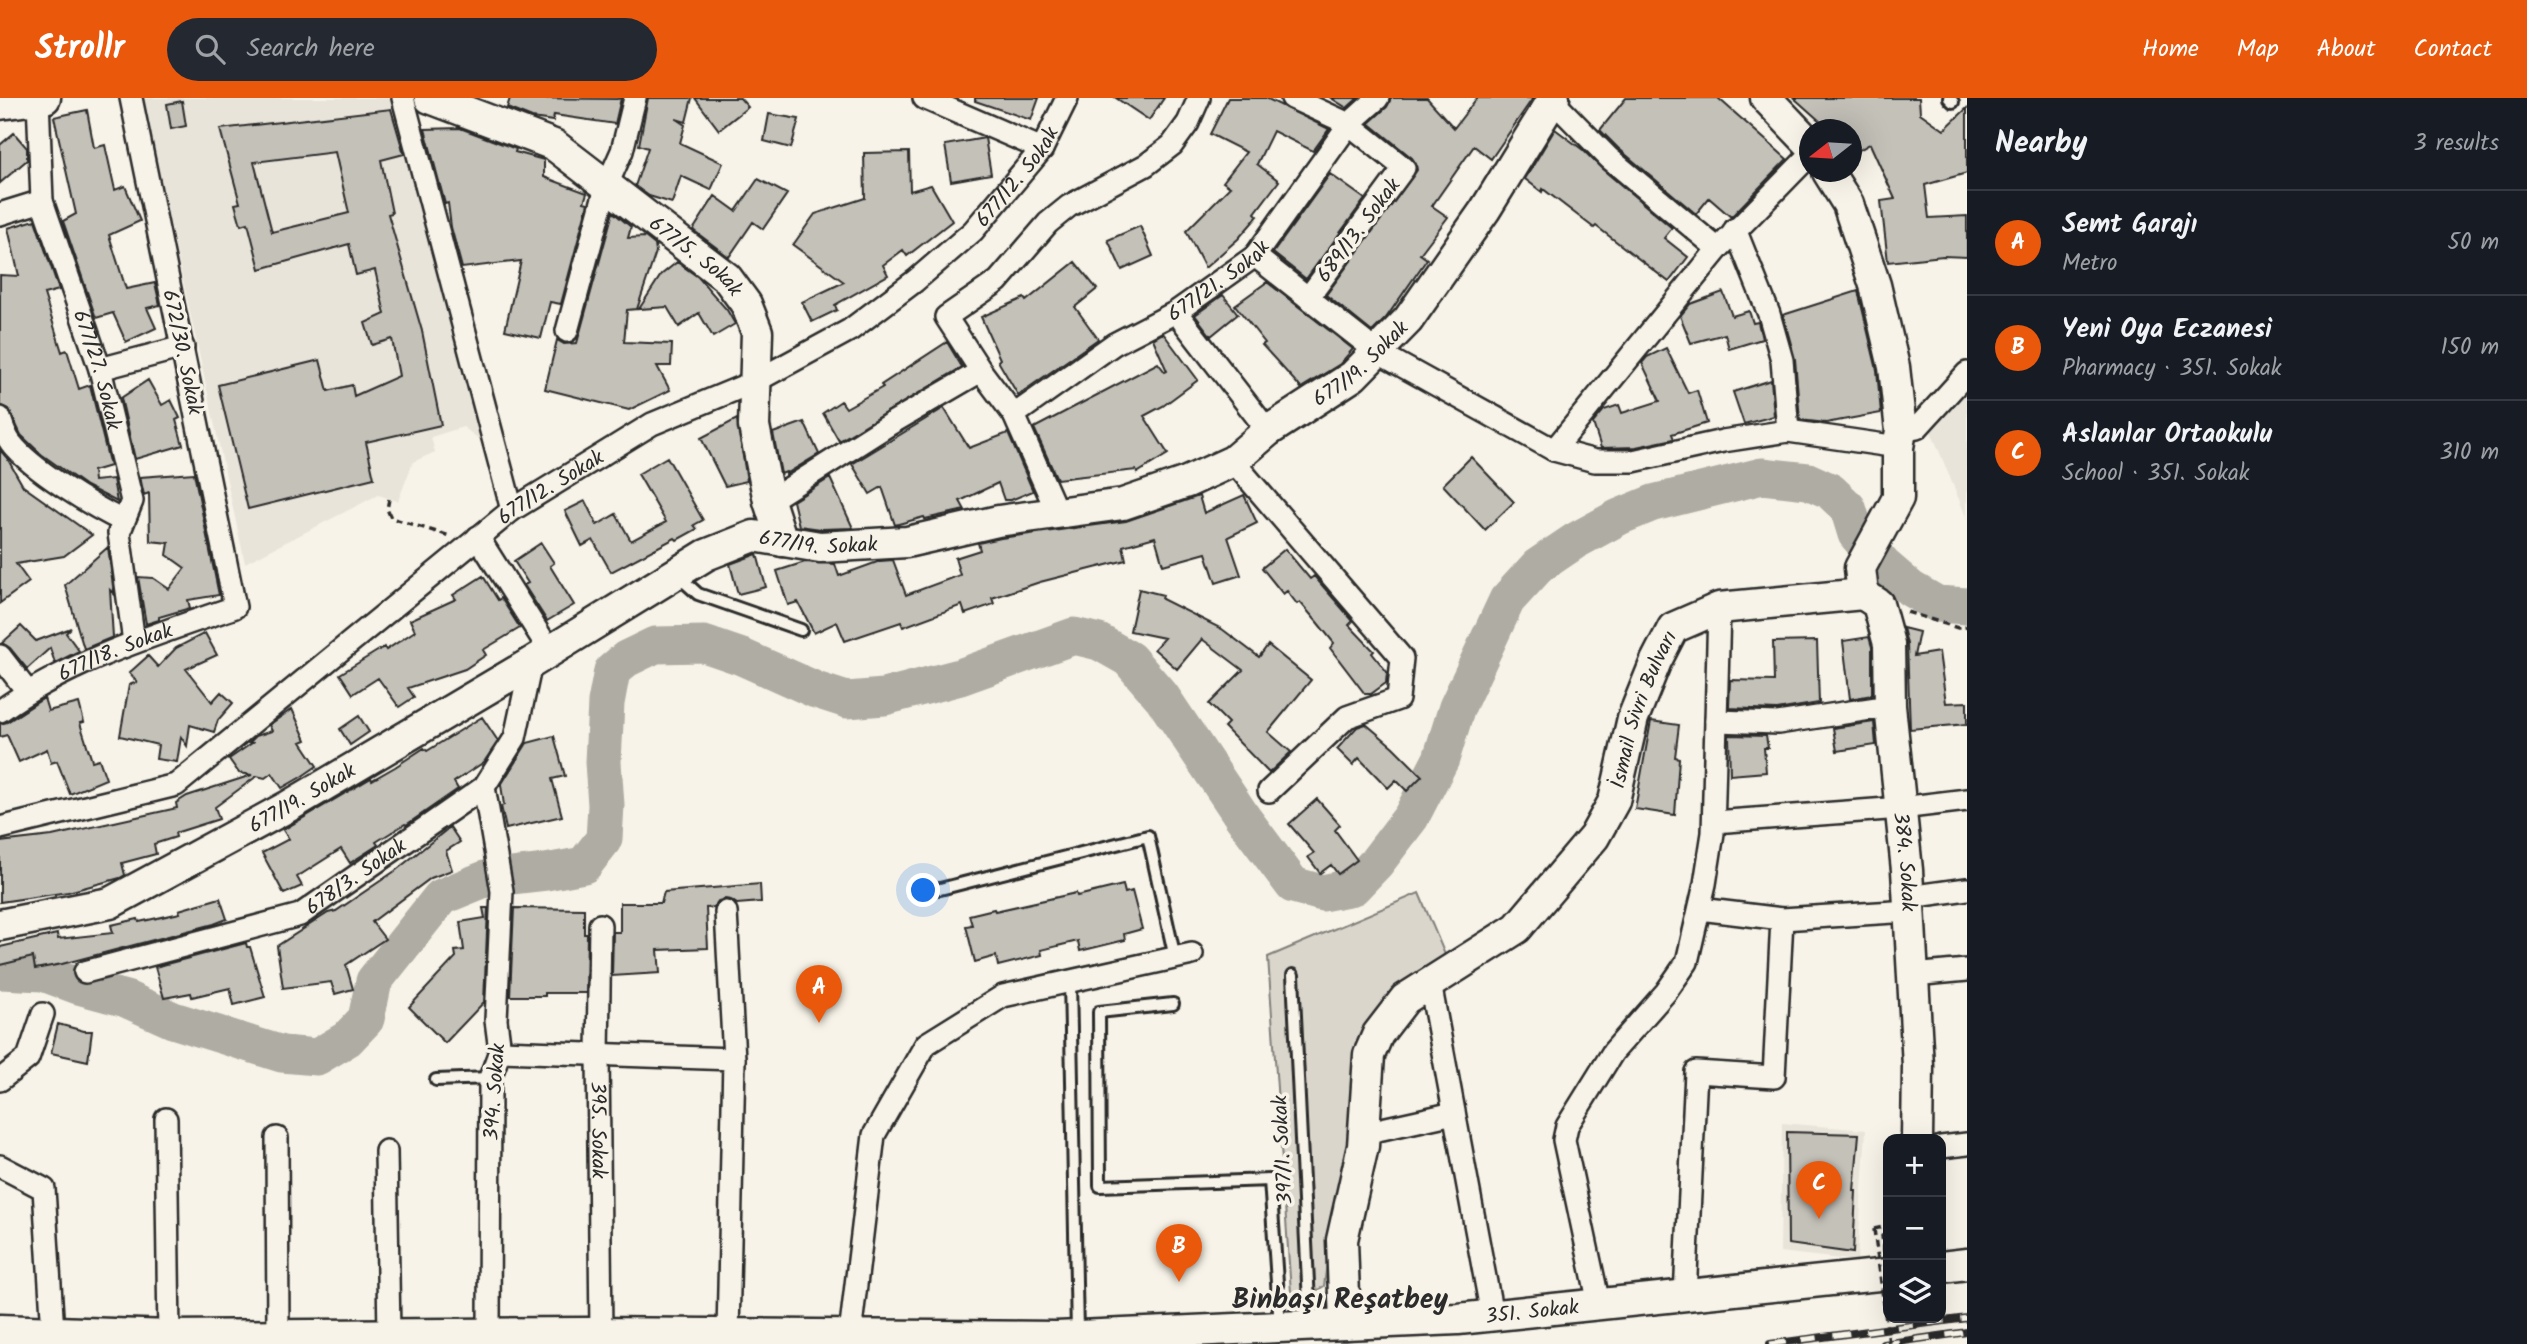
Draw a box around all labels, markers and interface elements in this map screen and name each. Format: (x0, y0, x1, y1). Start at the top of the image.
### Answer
search box (167, 18, 657, 81)
text: Strollr (35, 23, 125, 76)
text: Search here (247, 28, 375, 70)
icon: search (191, 30, 229, 68)
text: Home (2142, 30, 2199, 69)
text: Map (2237, 30, 2279, 69)
text: About (2317, 30, 2375, 69)
text: Contact (2413, 30, 2492, 69)
north arrow (1799, 119, 1862, 182)
text: Nearby (1995, 120, 2087, 168)
street label: 677/12. Sokak (968, 121, 1068, 235)
text: 3 results (2413, 126, 2499, 162)
street label: 689/13. Sokak (1309, 171, 1410, 290)
text: Semt Garajı (2062, 204, 2197, 246)
street label: 677/5. Sokak (641, 208, 750, 304)
text: A (2011, 225, 2025, 261)
text: 50 m (2448, 225, 2499, 261)
street label: 677/21. Sokak (1162, 234, 1279, 332)
text: Metro (2062, 246, 2117, 282)
street label: 672/30. Sokak (152, 287, 211, 418)
street label: 677/27. Sokak (63, 306, 129, 434)
text: Yeni Oya Eczanesi (2062, 309, 2272, 351)
street label: 677/19. Sokak (1306, 313, 1417, 416)
text: B (2011, 330, 2025, 366)
text: 150 m (2440, 330, 2499, 366)
text: Pharmacy · 351. Sokak (2062, 351, 2282, 387)
text: Aslanlar Ortaokulu (2062, 414, 2272, 456)
text: C (2011, 435, 2025, 471)
text: 310 m (2440, 435, 2499, 471)
street label: 677/12. Sokak (490, 442, 611, 534)
text: School · 351. Sokak (2062, 456, 2250, 492)
street label: 677/19. Sokak (756, 522, 879, 565)
street label: 677/18. Sokak (53, 615, 178, 691)
street label: İsmail Sivri Bulvarı (1602, 625, 1687, 792)
street label: 677/19. Sokak (243, 755, 363, 843)
street label: 384. Sokak (1883, 810, 1924, 913)
street label: 678/3. Sokak (299, 831, 414, 925)
your location (906, 873, 940, 907)
pin: A (796, 965, 842, 1023)
street label: 394. Sokak (476, 1042, 515, 1142)
street label: 395. Sokak (580, 1081, 614, 1179)
street label: 397/1. Sokak (1264, 1094, 1303, 1205)
map controls (1883, 1134, 1946, 1323)
button: + (1883, 1134, 1946, 1197)
pin: C (1796, 1161, 1842, 1219)
button: − (1883, 1197, 1946, 1260)
pin: B (1156, 1224, 1202, 1282)
button: layers (1883, 1260, 1946, 1323)
district label: Binbaşı Reşatbey (1232, 1278, 1449, 1323)
street label: 351. Sokak (1484, 1291, 1581, 1334)

